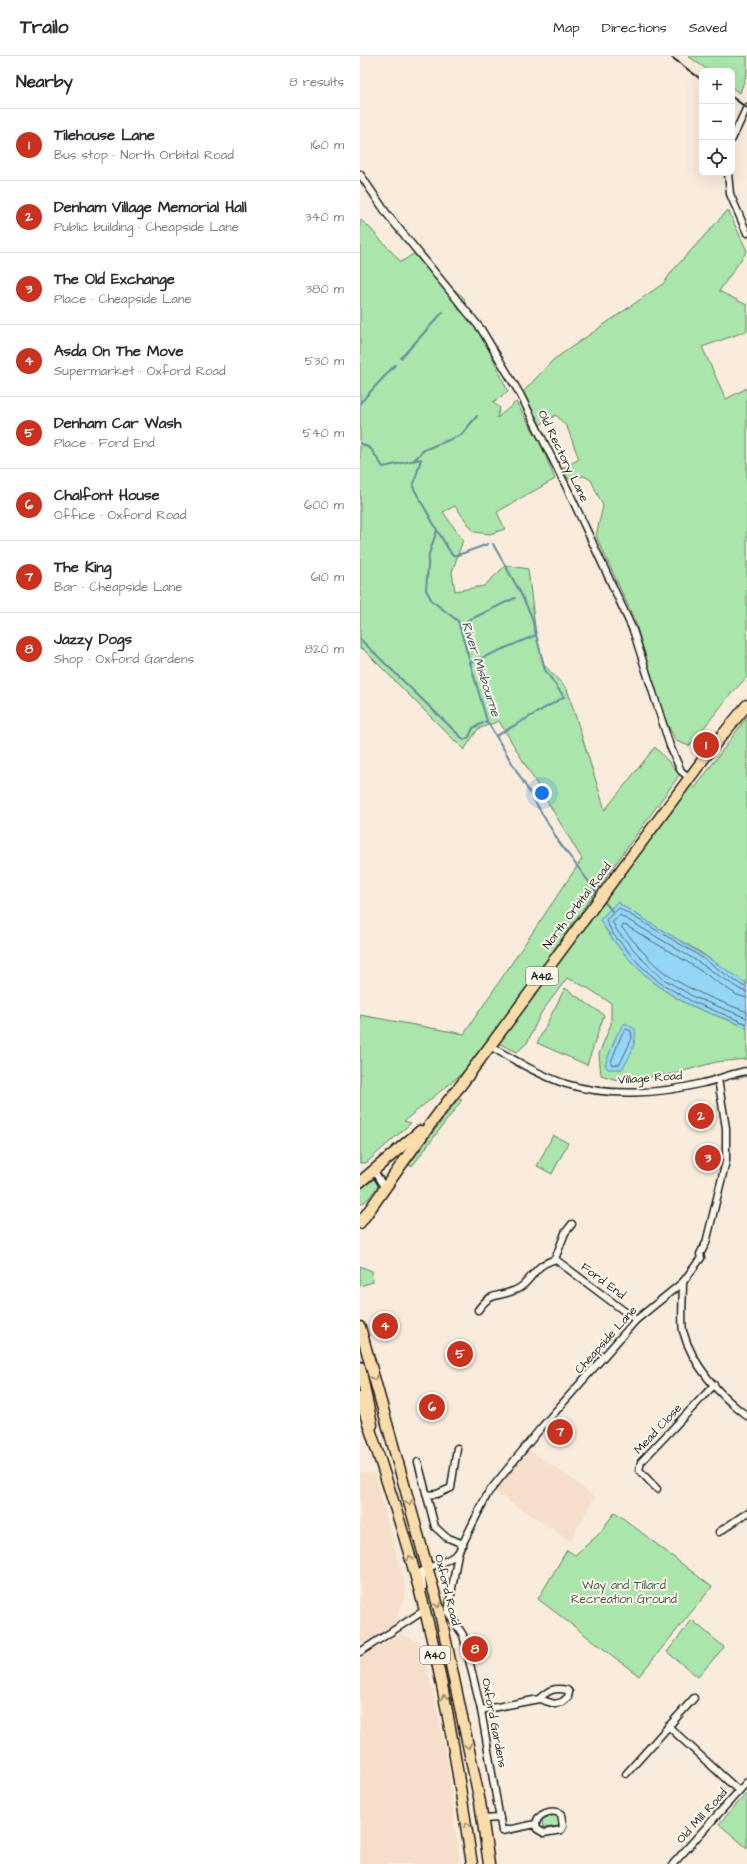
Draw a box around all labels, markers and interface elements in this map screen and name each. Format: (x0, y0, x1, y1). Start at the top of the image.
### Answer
text: Trailo (20, 14, 69, 41)
text: Map (553, 18, 580, 38)
text: Directions (602, 18, 667, 38)
text: Saved (689, 18, 727, 38)
map controls (699, 68, 735, 176)
button: + (699, 68, 735, 104)
text: Nearby (16, 70, 73, 94)
text: 8 results (289, 73, 344, 91)
button: − (699, 104, 735, 140)
text: Tilehouse Lane (54, 125, 155, 146)
text: 1 (28, 136, 30, 154)
text: 160 m (311, 136, 344, 154)
button: locate (699, 140, 735, 176)
text: Bus stop · North Orbital Road (54, 146, 234, 164)
text: Denham Village Memorial Hall (54, 197, 247, 218)
text: 2 (25, 208, 33, 226)
text: 340 m (305, 208, 344, 226)
text: Public building · Cheapside Lane (54, 218, 239, 236)
text: The Old Exchange (54, 269, 175, 290)
text: 3 (26, 280, 32, 298)
text: 380 m (305, 280, 344, 298)
text: Place · Cheapside Lane (54, 290, 192, 308)
text: Asda On The Move (54, 341, 184, 362)
text: 4 (25, 352, 33, 370)
text: 530 m (305, 352, 344, 370)
text: Supermarket · Oxford Road (54, 362, 226, 380)
street label: Old Rectory Lane (533, 407, 593, 506)
text: Denham Car Wash (54, 413, 181, 434)
text: 5 (24, 424, 34, 442)
text: 540 m (302, 424, 344, 442)
text: Place · Ford End (54, 434, 155, 452)
text: Chalfont House (54, 485, 160, 506)
text: 6 (25, 496, 33, 514)
text: 600 m (304, 496, 344, 514)
text: Office · Oxford Road (54, 506, 186, 524)
text: The King (54, 557, 111, 578)
text: 7 (25, 568, 33, 586)
text: 610 m (311, 568, 344, 586)
text: Bar · Cheapside Lane (54, 578, 182, 596)
water label: River Misbourne (457, 619, 505, 720)
text: Jazzy Dogs (54, 629, 132, 650)
text: 8 (25, 640, 33, 658)
text: 820 m (305, 640, 344, 658)
text: Shop · Oxford Gardens (54, 650, 194, 668)
pin: 1 (693, 730, 719, 760)
your location (532, 783, 552, 803)
street label: North Orbital Road (539, 859, 615, 953)
road number: A412 (526, 967, 558, 985)
street label: Village Road (617, 1067, 683, 1090)
pin: 2 (688, 1101, 714, 1131)
pin: 3 (695, 1143, 721, 1173)
street label: Ford End (577, 1259, 629, 1303)
street label: Cheapside Lane (571, 1302, 641, 1378)
pin: 4 (372, 1311, 398, 1341)
pin: 5 (447, 1339, 473, 1369)
one-way arrow (370, 1375, 378, 1381)
pin: 6 (419, 1392, 445, 1422)
street label: Mead Close (630, 1400, 686, 1458)
pin: 7 (547, 1417, 573, 1447)
one-way arrow (404, 1499, 413, 1506)
street label: Oxford Road (430, 1553, 464, 1627)
one-way arrow (406, 1554, 415, 1561)
park label: Way and Tillard Recreation Ground (571, 1577, 677, 1608)
one-way arrow (433, 1601, 442, 1608)
pin: 8 (462, 1634, 488, 1664)
road number: A40 (420, 1646, 450, 1664)
street label: Oxford Gardens (477, 1677, 511, 1769)
one-way arrow (440, 1694, 449, 1700)
one-way arrow (463, 1743, 472, 1749)
street label: Old Mill Road (673, 1785, 731, 1847)
one-way arrow (463, 1822, 472, 1828)

